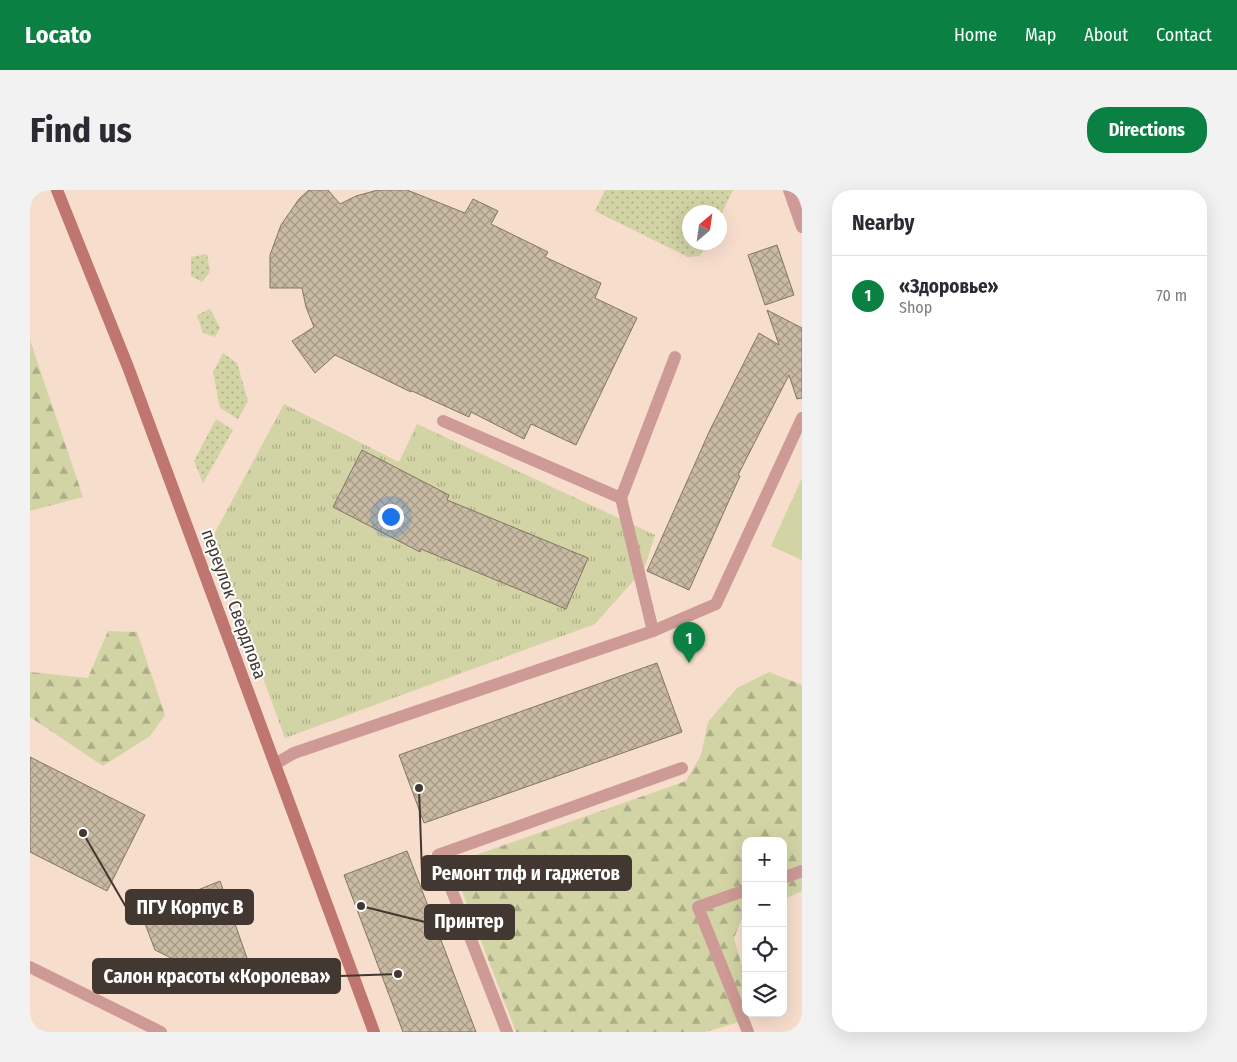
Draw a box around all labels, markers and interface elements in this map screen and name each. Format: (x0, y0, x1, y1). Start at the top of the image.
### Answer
text: Locato (25, 21, 91, 49)
text: Home (954, 24, 997, 46)
text: Map (1025, 24, 1056, 46)
text: About (1084, 24, 1128, 46)
text: Contact (1156, 24, 1212, 46)
button: Directions (1087, 107, 1207, 153)
text: Find us (30, 109, 132, 151)
north arrow (682, 205, 727, 250)
text: Nearby (852, 210, 914, 236)
text: «Здоровье» (899, 275, 999, 298)
text: 1 (865, 286, 871, 305)
text: 70 m (1156, 286, 1187, 305)
text: Shop (899, 298, 932, 317)
your location (378, 504, 404, 530)
street label: переулок Свердлова (197, 526, 271, 682)
pin: 1 (673, 622, 705, 663)
map controls (742, 837, 787, 1017)
button: + (742, 837, 787, 882)
callout: Ремонт тлф и гаджетов (422, 856, 631, 890)
text: Ремонт тлф и гаджетов (432, 862, 621, 885)
button: − (742, 882, 787, 927)
callout: ПГУ Корпус В (126, 890, 253, 924)
text: ПГУ Корпус В (137, 896, 244, 919)
callout: Принтер (425, 905, 514, 939)
text: Принтер (434, 910, 504, 933)
button: locate (742, 927, 787, 972)
callout: Салон красоты «Королева» (93, 959, 340, 993)
text: Салон красоты «Королева» (104, 965, 330, 988)
button: layers (742, 972, 787, 1017)

